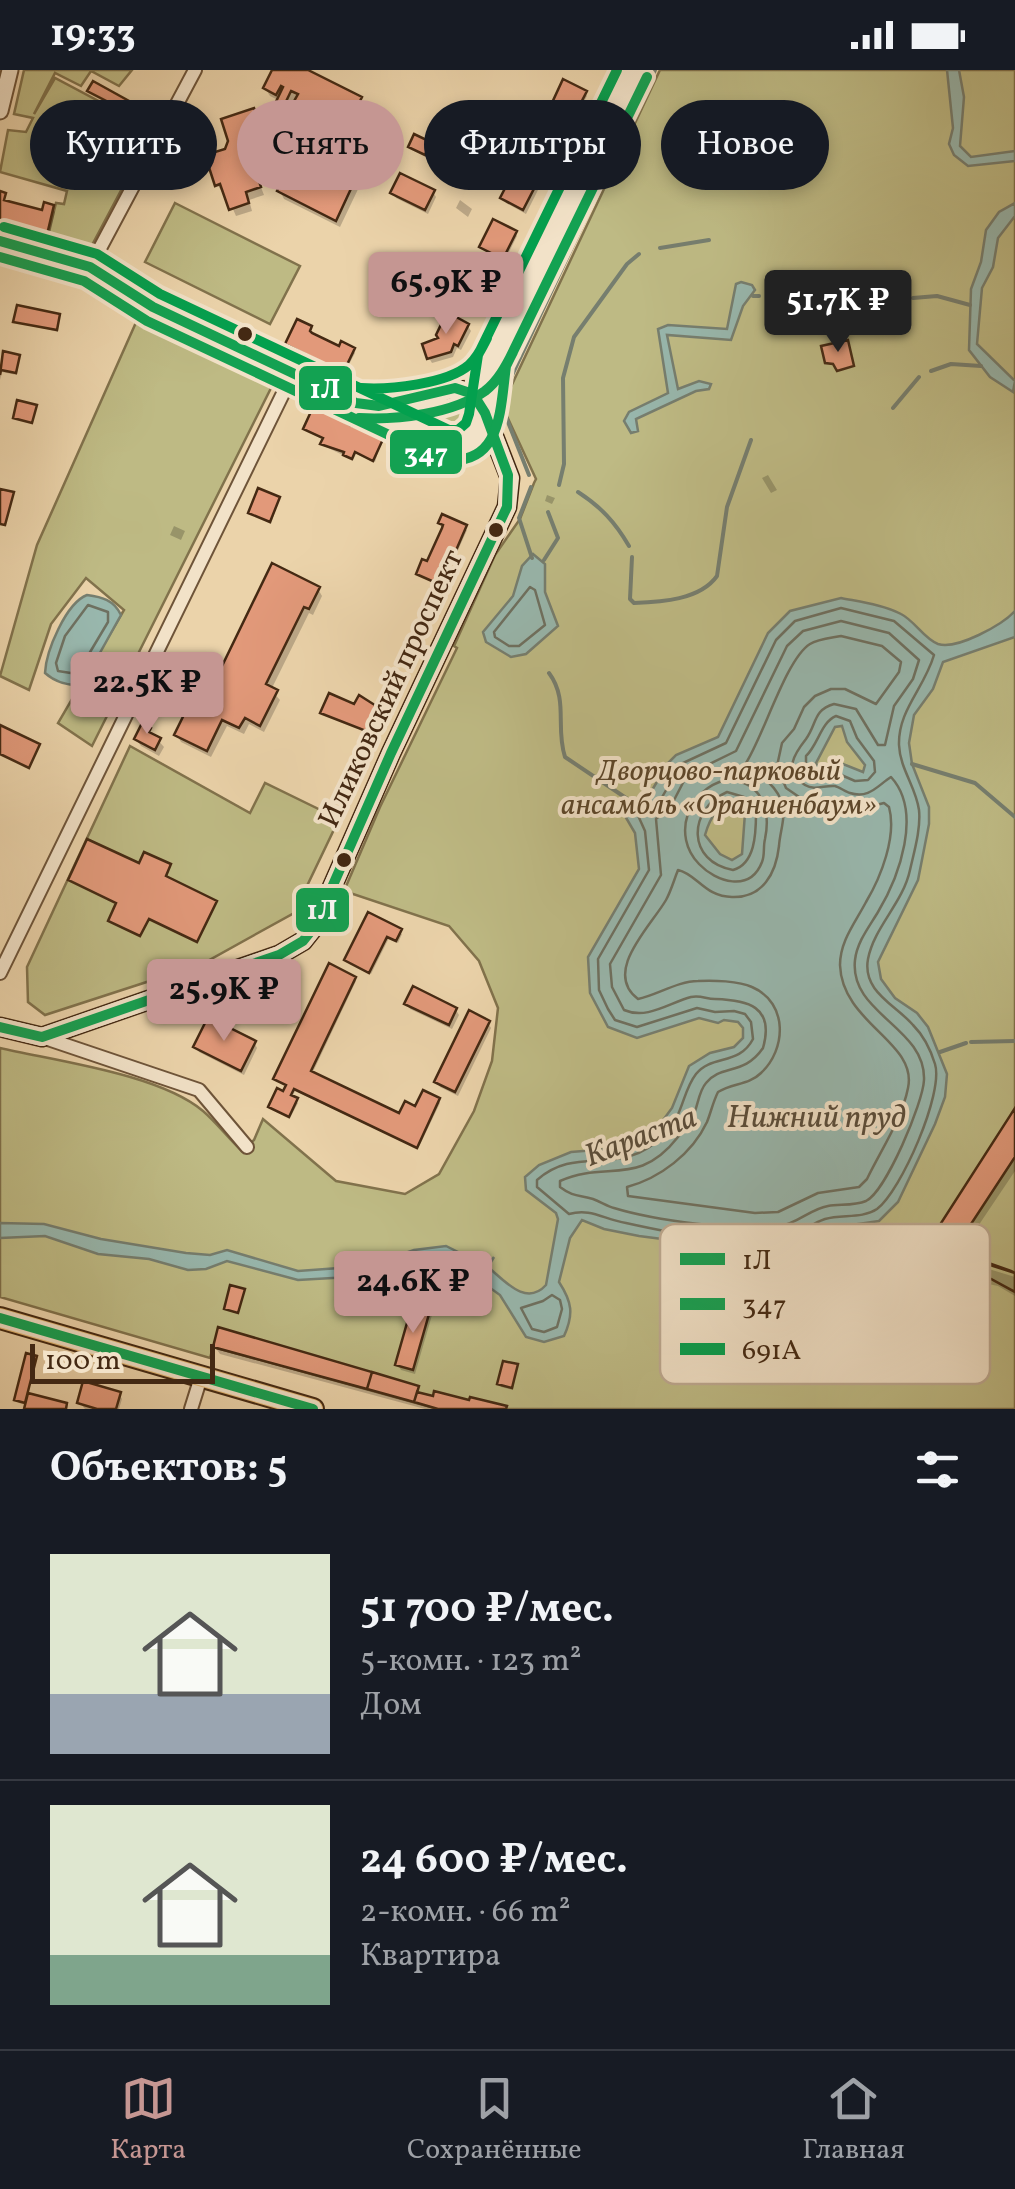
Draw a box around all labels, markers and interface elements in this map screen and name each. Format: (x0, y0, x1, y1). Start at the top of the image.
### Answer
text: 19:33 (50, 9, 136, 62)
chip: Купить (30, 100, 217, 190)
chip: Снять (237, 100, 404, 190)
chip: Фильтры (424, 100, 641, 190)
chip: Новое (661, 100, 829, 190)
pin: 65.9K ₽ (354, 252, 538, 337)
text: 65.9K ₽ (390, 262, 502, 306)
pin: 51.7K ₽ (746, 270, 930, 355)
text: 51.7K ₽ (786, 280, 890, 324)
unlabelled marker (235, 324, 255, 344)
line badge: 1Л (297, 364, 354, 412)
text: 1Л (310, 371, 341, 410)
line badge: 347 (388, 428, 464, 476)
text: 347 (404, 435, 448, 474)
unlabelled marker (486, 520, 506, 540)
street label: Иликовский проспект (309, 543, 475, 835)
pin: 22.5K ₽ (55, 652, 239, 737)
text: 22.5K ₽ (93, 662, 201, 706)
park label: Дворцово-парковый ансамбль «Ораниенбаум» (561, 751, 877, 827)
unlabelled marker (334, 850, 354, 870)
line badge: 1Л (294, 886, 351, 934)
text: 1Л (307, 892, 338, 931)
pin: 25.9K ₽ (132, 959, 316, 1044)
text: 25.9K ₽ (169, 969, 279, 1013)
water label: Караста (578, 1096, 704, 1180)
water label: Нижний пруд (727, 1097, 906, 1141)
legend (660, 1224, 990, 1384)
text: 1Л (742, 1242, 772, 1281)
pin: 24.6K ₽ (321, 1251, 505, 1336)
text: 24.6K ₽ (356, 1261, 470, 1305)
text: 347 (742, 1287, 787, 1326)
text: 691А (742, 1332, 802, 1371)
scale bar (30, 1339, 215, 1384)
text: 100 m (45, 1342, 120, 1381)
text: Объектов: 5 (50, 1440, 287, 1499)
icon: filters (910, 1442, 965, 1497)
text: 51 700 ₽/мес. (360, 1581, 614, 1640)
icon: home (130, 1594, 250, 1714)
text: 5-комн. · 123 m² (360, 1640, 582, 1684)
text: Дом (360, 1684, 422, 1728)
text: 24 600 ₽/мес. (360, 1832, 628, 1891)
icon: home (130, 1845, 250, 1965)
text: 2-комн. · 66 m² (360, 1891, 571, 1935)
text: Квартира (360, 1935, 501, 1979)
tab: Карта (110, 2071, 186, 2170)
tab: Сохранённые (407, 2071, 582, 2170)
tab: Главная (802, 2071, 905, 2170)

